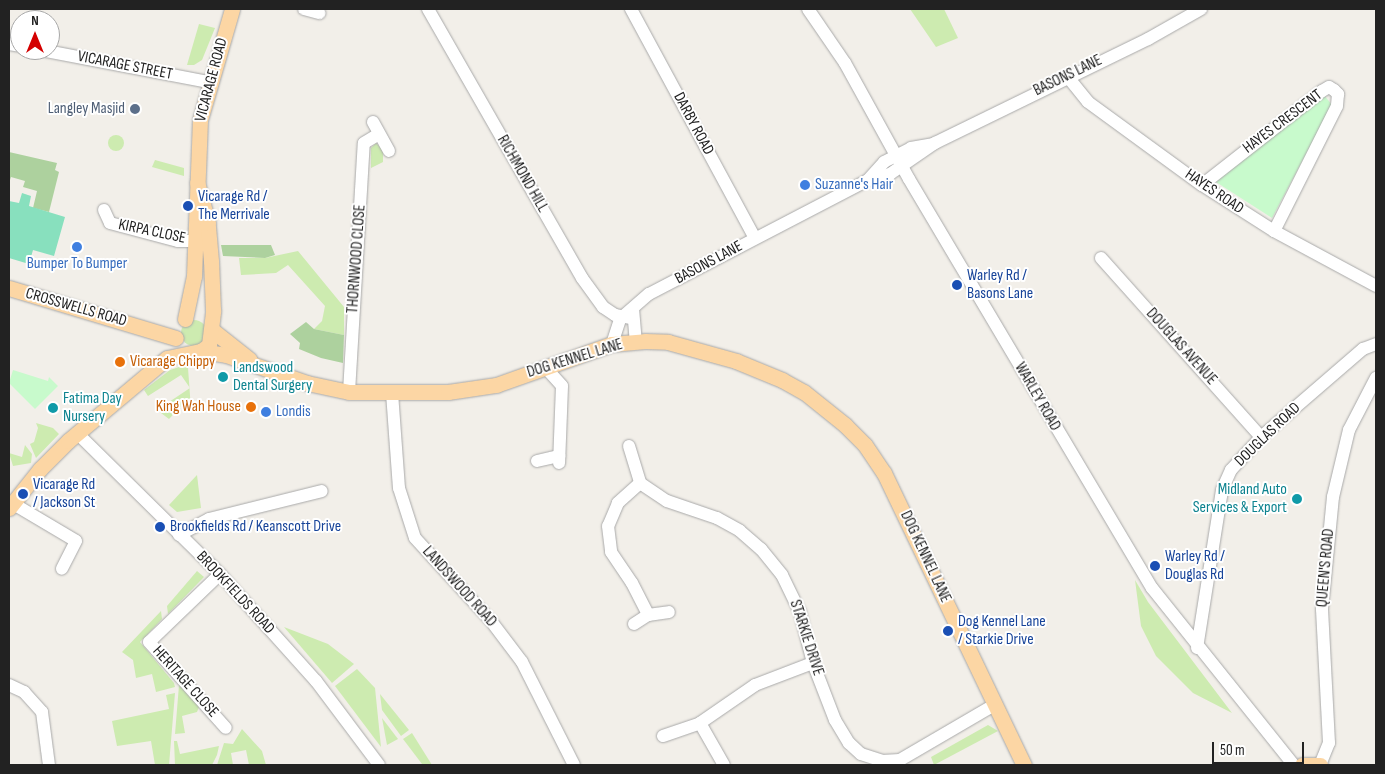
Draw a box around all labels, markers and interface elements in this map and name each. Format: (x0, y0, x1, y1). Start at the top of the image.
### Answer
north arrow (10, 10, 60, 60)
text: N (31, 12, 39, 29)
street label: VICARAGE ROAD (192, 36, 232, 124)
street label: VICARAGE STREET (76, 47, 174, 85)
street label: BASONS LANE (1031, 51, 1105, 101)
street label: HAYES CRESCENT (1239, 86, 1327, 158)
street label: DARBY ROAD (669, 90, 717, 158)
place label: Langley Masjid (48, 99, 125, 119)
marker: Langley Masjid (129, 103, 141, 115)
street label: RICHMOND HILL (492, 132, 552, 216)
street label: HAYES ROAD (1181, 165, 1247, 219)
place label: Suzanne's Hair (815, 175, 893, 195)
marker: Suzanne's Hair (799, 179, 811, 191)
place label: Vicarage Rd / The Merrivale (198, 187, 270, 225)
marker: Vicarage Rd / The Merrivale (182, 200, 194, 212)
street label: THORNWOOD CLOSE (344, 204, 370, 314)
street label: KIRPA CLOSE (117, 216, 187, 248)
street label: BASONS LANE (672, 237, 746, 289)
marker: Bumper To Bumper (71, 241, 83, 253)
place label: Bumper To Bumper (27, 254, 127, 274)
place label: Warley Rd / Basons Lane (967, 266, 1033, 304)
marker: Warley Rd / Basons Lane (951, 279, 963, 291)
street label: CROSSWELLS ROAD (23, 284, 129, 332)
street label: DOUGLAS AVENUE (1141, 305, 1221, 389)
street label: DOG KENNEL LANE (525, 335, 625, 383)
place label: Vicarage Chippy (130, 352, 215, 372)
marker: Vicarage Chippy (114, 356, 126, 368)
place label: Landswood Dental Surgery (233, 358, 312, 396)
street label: WARLEY ROAD (1010, 359, 1064, 435)
marker: Landswood Dental Surgery (217, 371, 229, 383)
place label: Fatima Day Nursery (63, 389, 122, 427)
place label: King Wah House (156, 397, 241, 417)
street label: DOUGLAS ROAD (1231, 399, 1305, 471)
marker: King Wah House (245, 401, 257, 413)
marker: Fatima Day Nursery (47, 402, 59, 414)
place label: Londis (276, 402, 311, 422)
marker: Londis (260, 406, 272, 418)
place label: Vicarage Rd / Jackson St (33, 475, 95, 513)
place label: Midland Auto Services & Export (1193, 480, 1287, 518)
marker: Vicarage Rd / Jackson St (17, 488, 29, 500)
marker: Midland Auto Services & Export (1291, 493, 1303, 505)
street label: DOG KENNEL LANE (895, 508, 955, 606)
place label: Brookfields Rd / Keanscott Drive (170, 517, 341, 537)
marker: Brookfields Rd / Keanscott Drive (154, 521, 166, 533)
street label: QUEEN'S ROAD (1313, 528, 1339, 608)
street label: LANDSWOOD ROAD (418, 543, 500, 631)
place label: Warley Rd / Douglas Rd (1165, 547, 1225, 585)
street label: BROOKFIELDS ROAD (192, 548, 278, 638)
marker: Warley Rd / Douglas Rd (1149, 560, 1161, 572)
street label: STARKIE DRIVE (785, 598, 827, 678)
place label: Dog Kennel Lane / Starkie Drive (958, 612, 1046, 650)
marker: Dog Kennel Lane / Starkie Drive (942, 625, 954, 637)
street label: HERITAGE CLOSE (148, 642, 222, 722)
scale bar (1215, 732, 1308, 764)
text: 50 m (1220, 741, 1245, 760)

